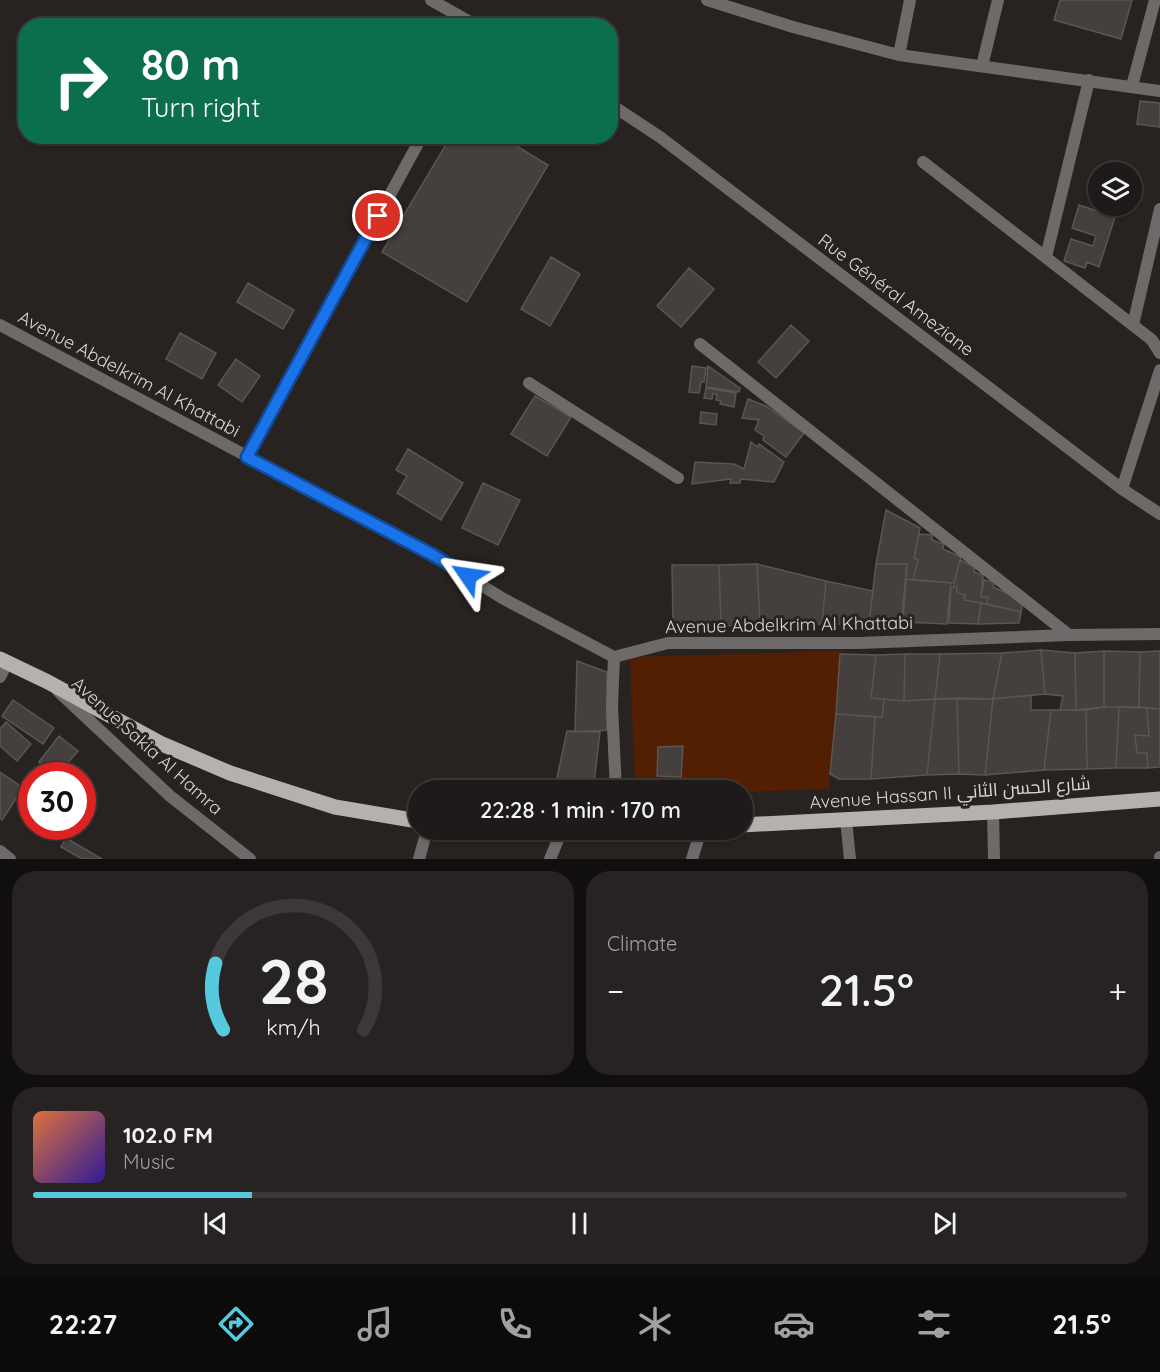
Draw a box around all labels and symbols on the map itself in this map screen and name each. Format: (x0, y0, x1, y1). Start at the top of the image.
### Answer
pin (352, 190, 403, 241)
street label: Rue Général Ameziane (814, 228, 979, 361)
street label: Avenue Abdelkrim Al Khattabi (14, 305, 244, 442)
position arrow (436, 544, 500, 608)
street label: Avenue Abdelkrim Al Khattabi (665, 611, 913, 638)
street label: Avenue Sakia Al Hamra (67, 672, 228, 820)
speed limit sign: 30 (18, 762, 96, 840)
street label: Avenue Hassan II شارع الحسن الثاني (809, 771, 1091, 817)

